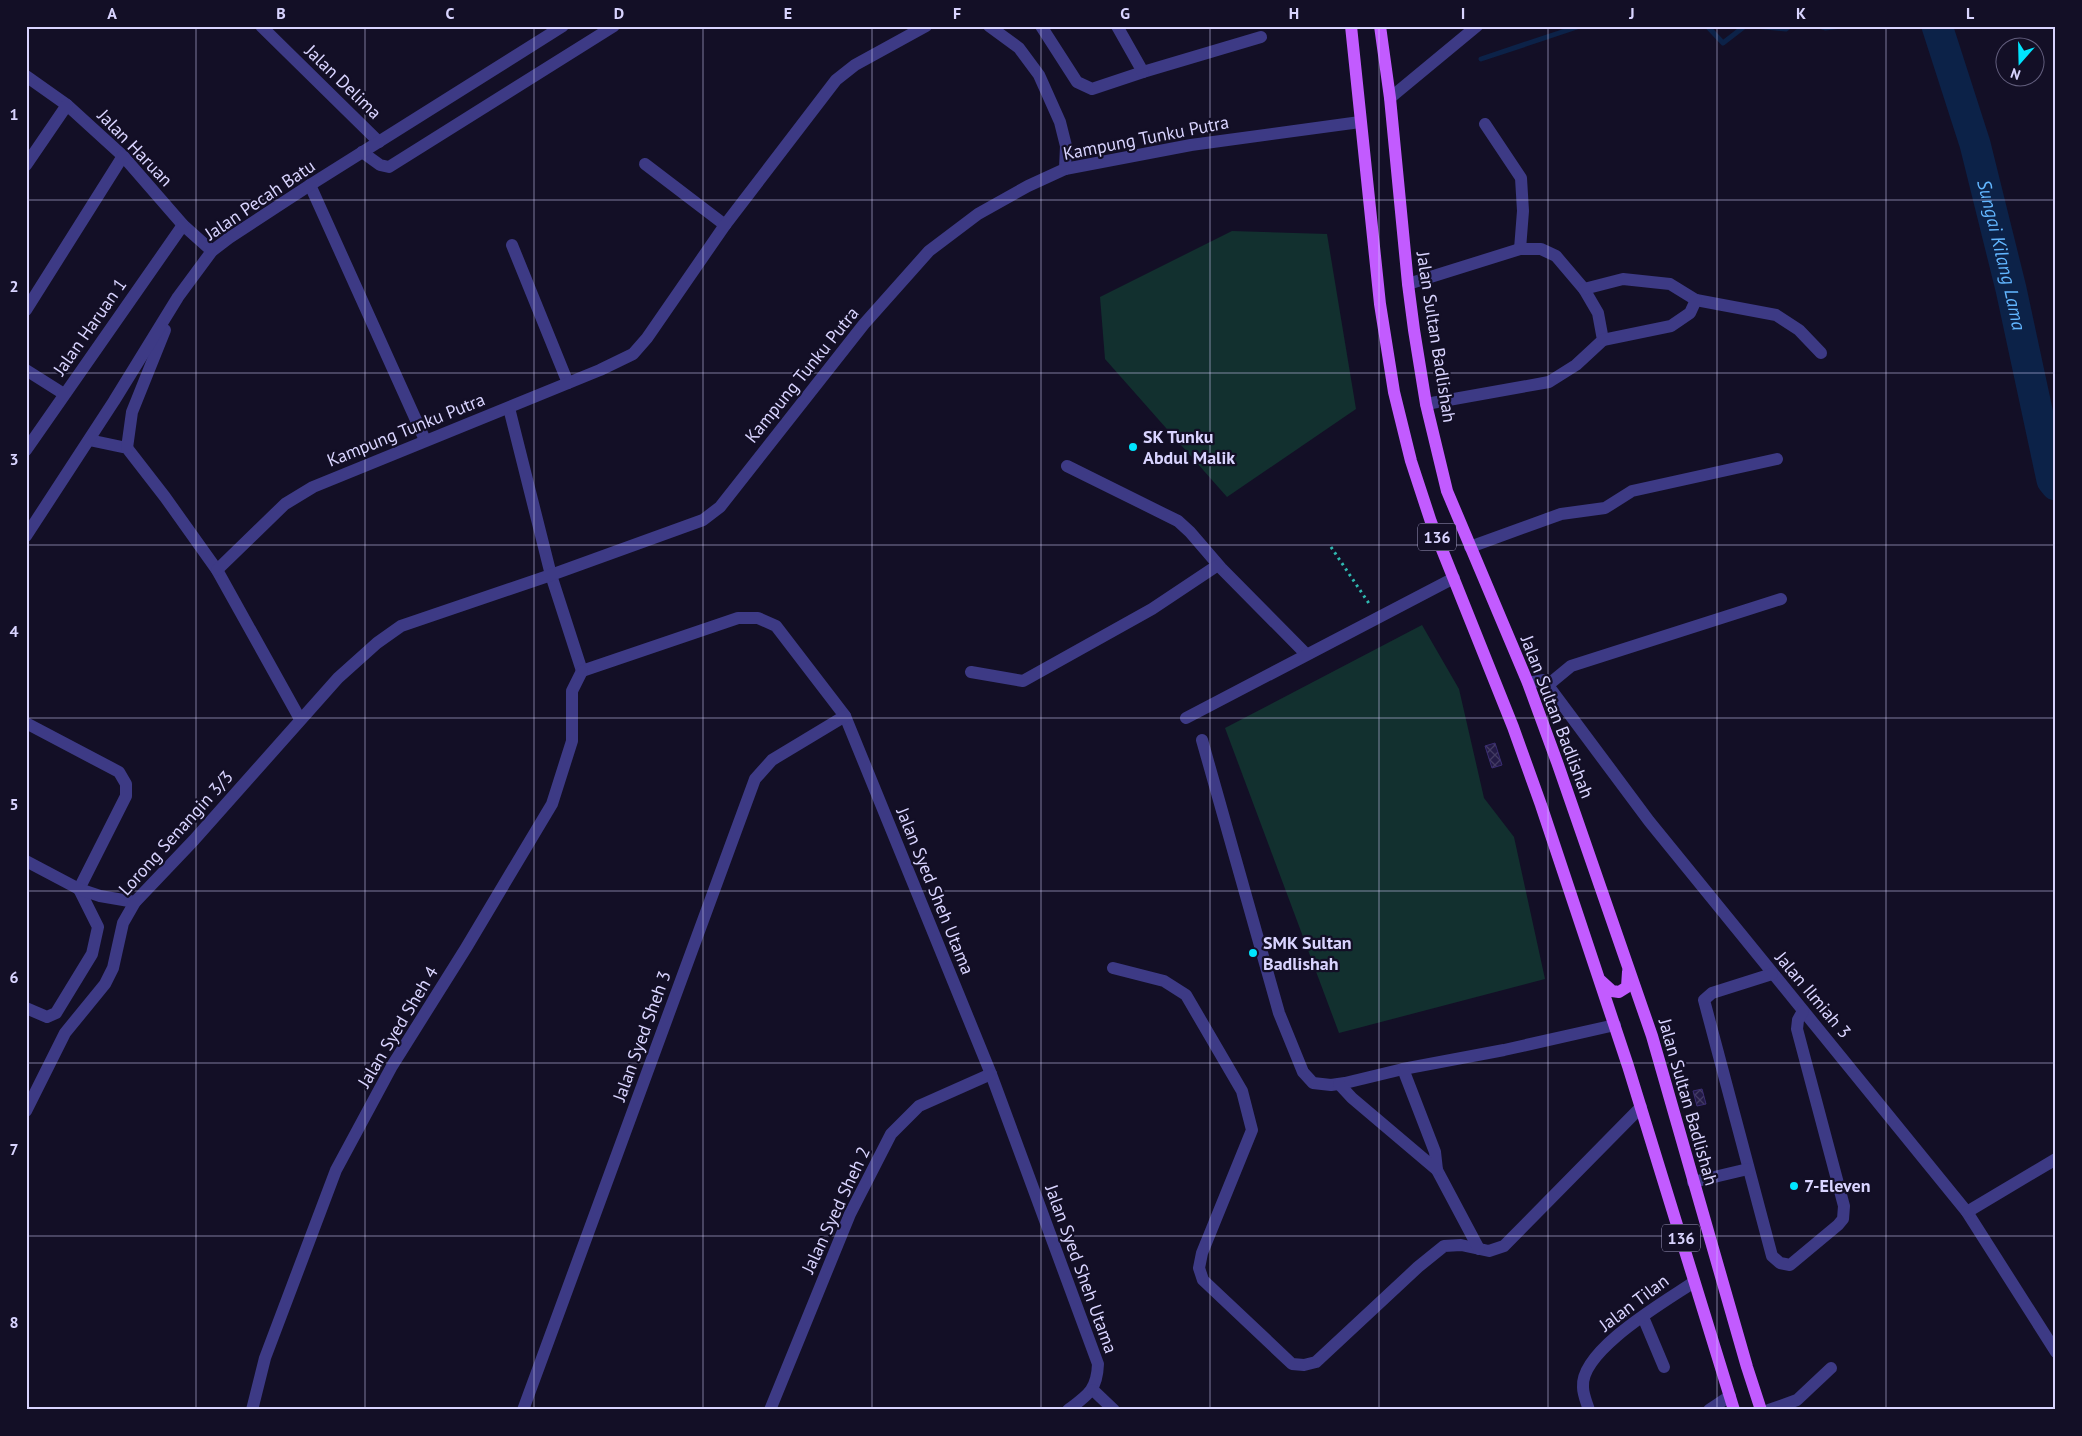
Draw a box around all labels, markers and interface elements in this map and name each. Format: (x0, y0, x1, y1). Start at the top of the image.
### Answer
text: A (107, 3, 117, 23)
text: B (276, 3, 286, 23)
text: C (446, 3, 455, 23)
text: D (614, 3, 624, 23)
text: E (784, 3, 792, 23)
text: F (953, 3, 961, 23)
text: G (1120, 3, 1130, 23)
text: H (1289, 3, 1299, 23)
text: I (1461, 3, 1465, 23)
text: J (1628, 3, 1635, 23)
text: K (1796, 3, 1806, 23)
text: L (1966, 3, 1975, 23)
north arrow (1994, 38, 2044, 88)
street label: Jalan Delima (300, 39, 386, 124)
text: N (2008, 64, 2023, 84)
street label: Jalan Haruan (92, 103, 178, 191)
text: 1 (9, 104, 19, 124)
street label: Kampung Tunku Putra (1061, 110, 1231, 165)
street label: Jalan Pecah Batu (199, 154, 319, 246)
water label: Sungai Kilang Lama (1972, 177, 2032, 333)
street label: Jalan Sultan Badlishah (1411, 249, 1461, 424)
street label: Jalan Haruan 1 (47, 274, 131, 381)
text: 2 (9, 276, 19, 296)
street label: Kampung Tunku Putra (740, 302, 864, 447)
street label: Kampung Tunku Putra (323, 387, 488, 472)
place label: SK Tunku Abdul Malik (1143, 425, 1235, 469)
marker: SK Tunku Abdul Malik (1127, 441, 1139, 453)
text: 3 (9, 449, 19, 469)
road number: 136 (1418, 524, 1456, 550)
text: 4 (9, 621, 19, 641)
street label: Jalan Sultan Badlishah (1515, 631, 1599, 802)
street label: Lorong Senangin 3/3 (113, 765, 238, 900)
text: 5 (9, 794, 19, 814)
street label: Jalan Syed Sheh Utama (891, 803, 979, 978)
place label: SMK Sultan Badlishah (1263, 931, 1352, 975)
street label: Jalan Ilmiah 3 (1770, 946, 1856, 1043)
marker: SMK Sultan Badlishah (1247, 947, 1259, 959)
street label: Jalan Syed Sheh 4 (352, 962, 443, 1092)
text: 6 (9, 967, 19, 987)
street label: Jalan Syed Sheh 3 (607, 967, 676, 1105)
street label: Jalan Sultan Badlishah (1653, 1015, 1723, 1188)
text: 7 (9, 1139, 19, 1159)
street label: Jalan Syed Sheh 2 (796, 1143, 875, 1278)
place label: 7-Eleven (1804, 1174, 1871, 1197)
street label: Jalan Syed Sheh Utama (1040, 1180, 1123, 1356)
marker: 7-Eleven (1788, 1180, 1800, 1192)
road number: 136 (1662, 1224, 1700, 1252)
street label: Jalan Tilan (1594, 1269, 1673, 1337)
text: 8 (9, 1312, 19, 1332)

